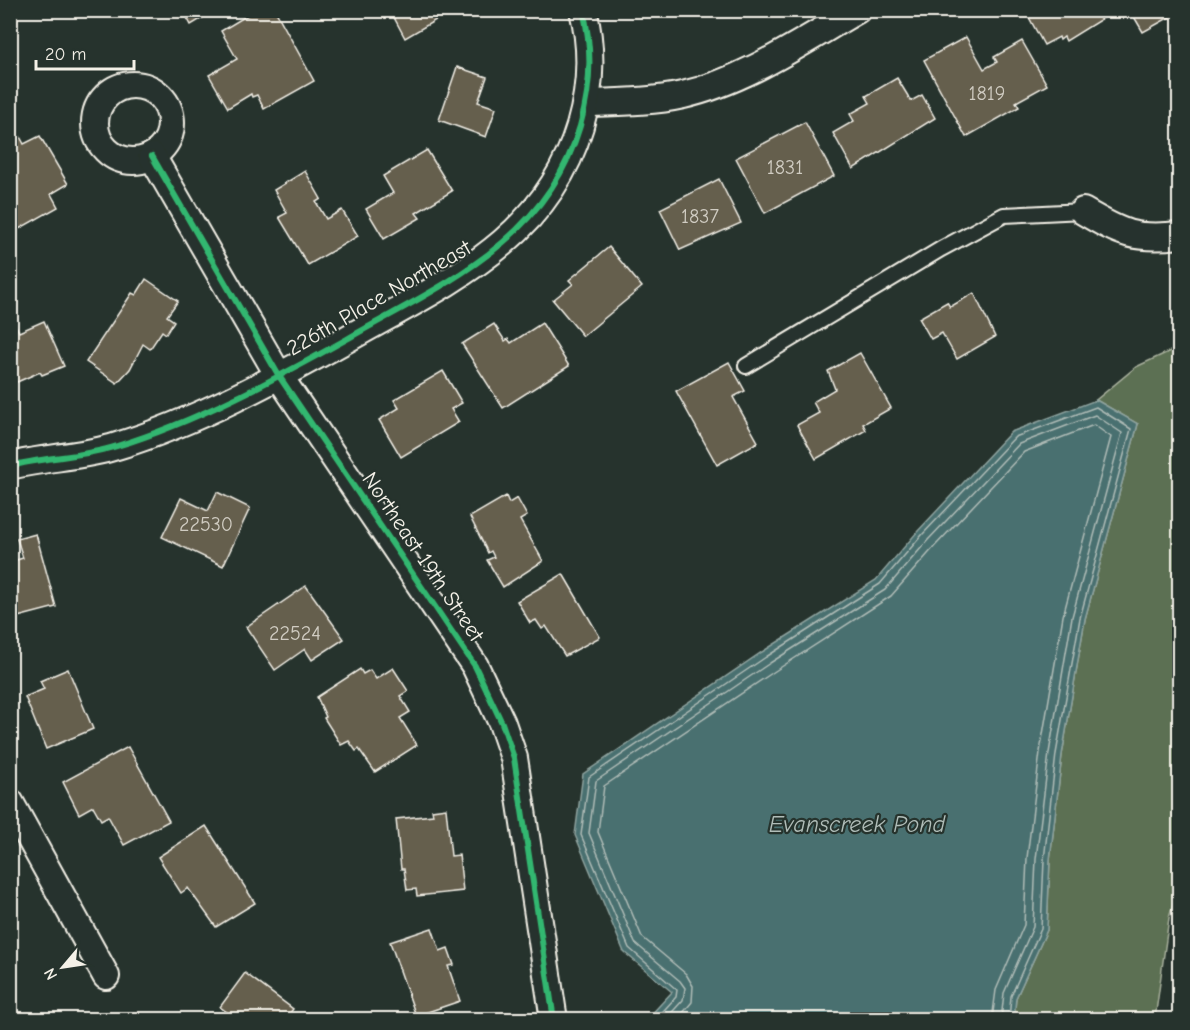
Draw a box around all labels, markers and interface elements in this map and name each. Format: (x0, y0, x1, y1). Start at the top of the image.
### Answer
scale bar (36, 33, 134, 71)
text: 20 m (45, 44, 86, 65)
house number: 1819 (969, 82, 1005, 105)
house number: 1831 (767, 156, 803, 179)
house number: 1837 (681, 205, 719, 228)
street label: 226th Place Northeast (282, 234, 476, 361)
street label: Northeast 19th Street (357, 467, 490, 647)
house number: 22530 (179, 513, 233, 536)
house number: 22524 (269, 622, 321, 645)
water label: Evanscreek Pond (769, 810, 947, 838)
north arrow (33, 937, 93, 997)
text: N (40, 965, 61, 983)

